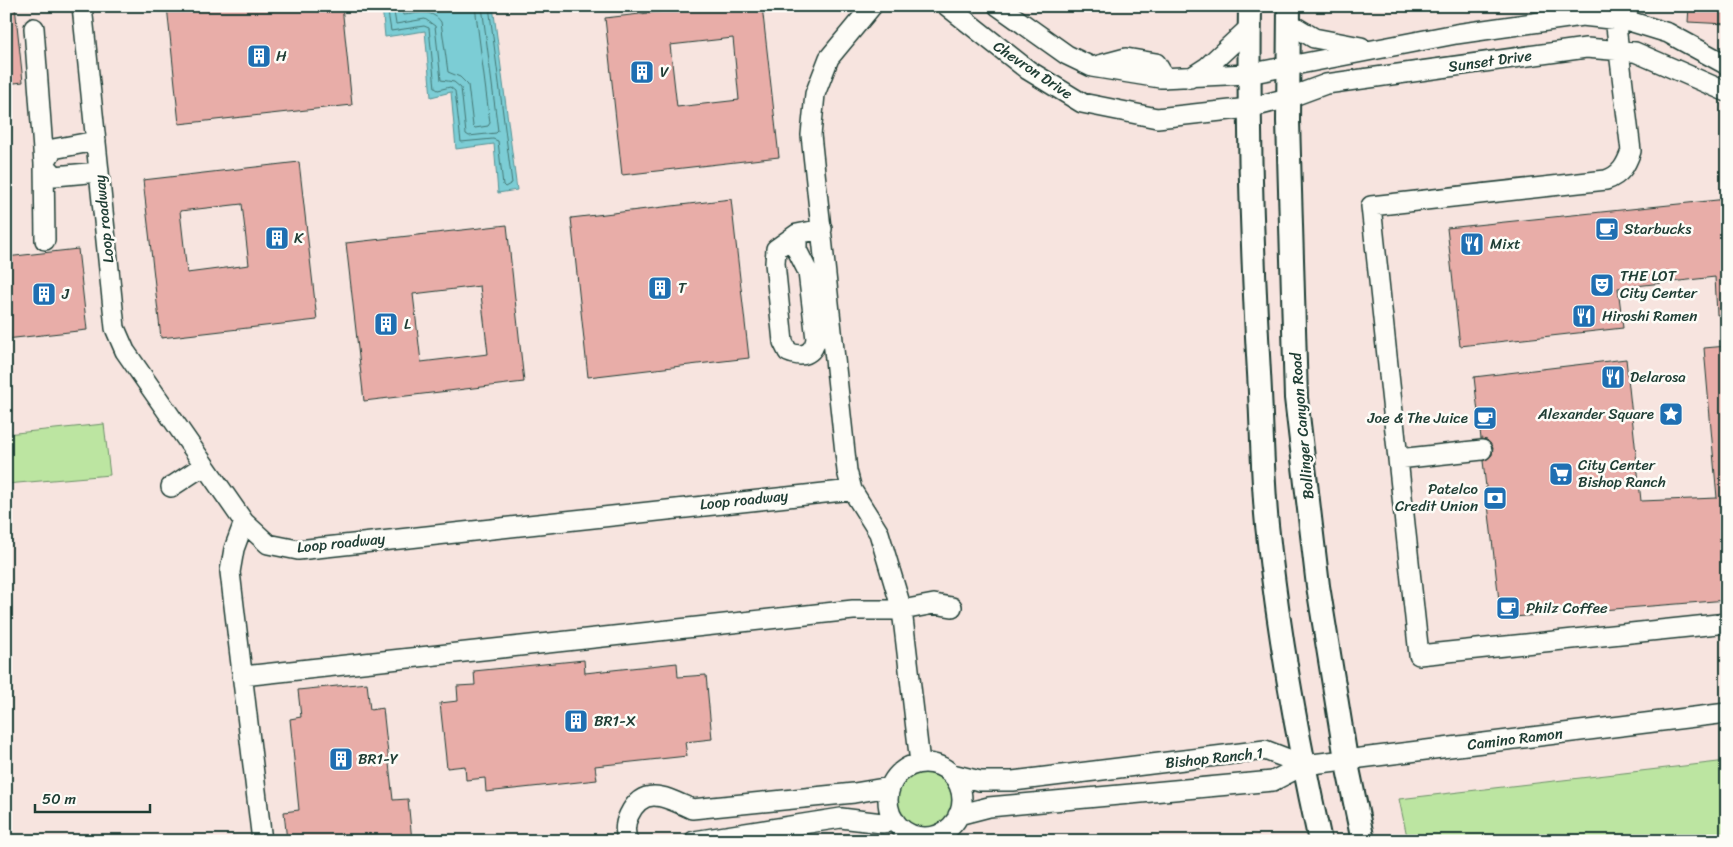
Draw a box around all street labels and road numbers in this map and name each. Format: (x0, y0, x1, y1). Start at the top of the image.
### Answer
street label: Chevron Drive (988, 34, 1078, 107)
street label: Sunset Drive (1447, 42, 1534, 80)
street label: Loop roadway (86, 173, 122, 264)
street label: Bollinger Canyon Road (1283, 350, 1321, 500)
street label: Loop roadway (699, 482, 790, 518)
street label: Loop roadway (296, 525, 387, 561)
street label: Camino Ramon (1466, 720, 1564, 758)
street label: Bishop Ranch 1 (1164, 740, 1264, 776)

